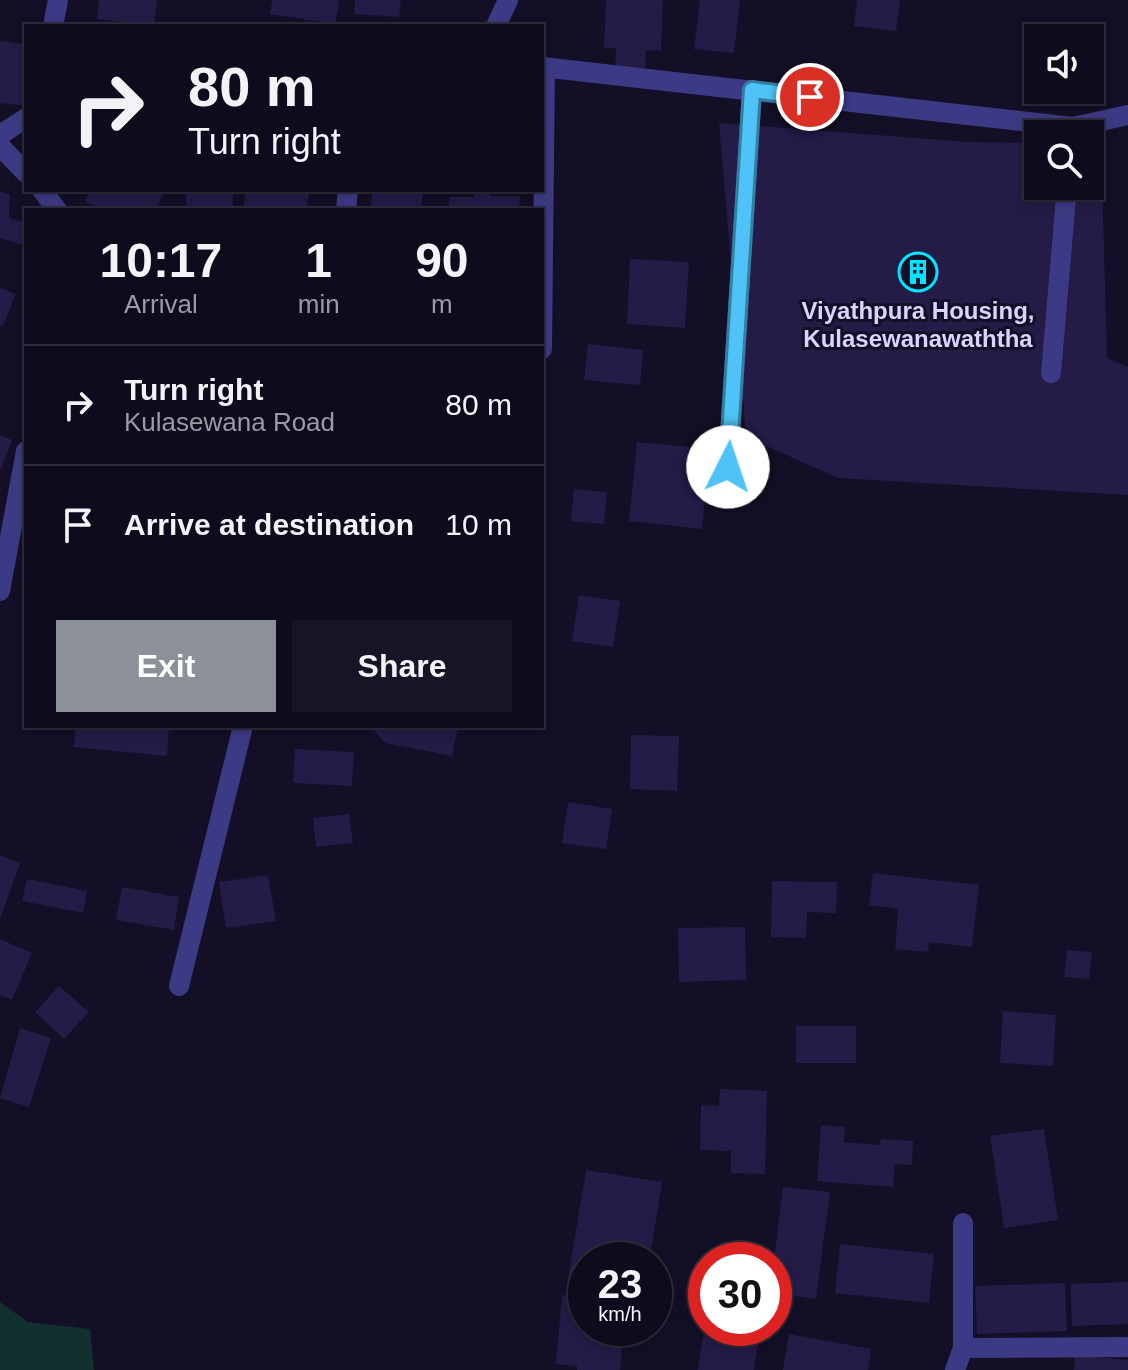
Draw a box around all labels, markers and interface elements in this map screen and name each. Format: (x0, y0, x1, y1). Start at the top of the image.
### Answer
map controls (1024, 24, 1104, 200)
button: sound (1024, 24, 1104, 104)
text: 80 m (188, 55, 316, 118)
icon: right (56, 56, 160, 160)
pin (776, 63, 844, 131)
icon: arrive (788, 75, 832, 119)
button: search (1024, 120, 1104, 200)
text: Turn right (188, 121, 341, 162)
text: 10:17 (99, 234, 222, 287)
text: 1 (305, 234, 332, 287)
text: 90 (415, 234, 469, 287)
building icon: Viyathpura Housing, Kulasewanawaththa (897, 251, 939, 293)
text: Arrival (124, 289, 198, 319)
text: min (298, 289, 340, 319)
text: m (431, 289, 453, 319)
place label: Viyathpura Housing, Kulasewanawaththa (802, 297, 1034, 352)
text: Turn right (124, 373, 263, 406)
icon: right (56, 383, 100, 427)
text: 80 m (445, 388, 512, 421)
text: Kulasewana Road (124, 407, 335, 437)
position arrow (686, 425, 770, 509)
icon: arrive (56, 503, 100, 547)
text: Arrive at destination (124, 508, 414, 541)
text: 10 m (445, 508, 512, 541)
button: Exit (56, 620, 276, 712)
button: Share (292, 620, 512, 712)
speed limit sign: 30 (688, 1242, 792, 1346)
text: 23 (598, 1262, 642, 1306)
text: km/h (598, 1303, 642, 1325)

